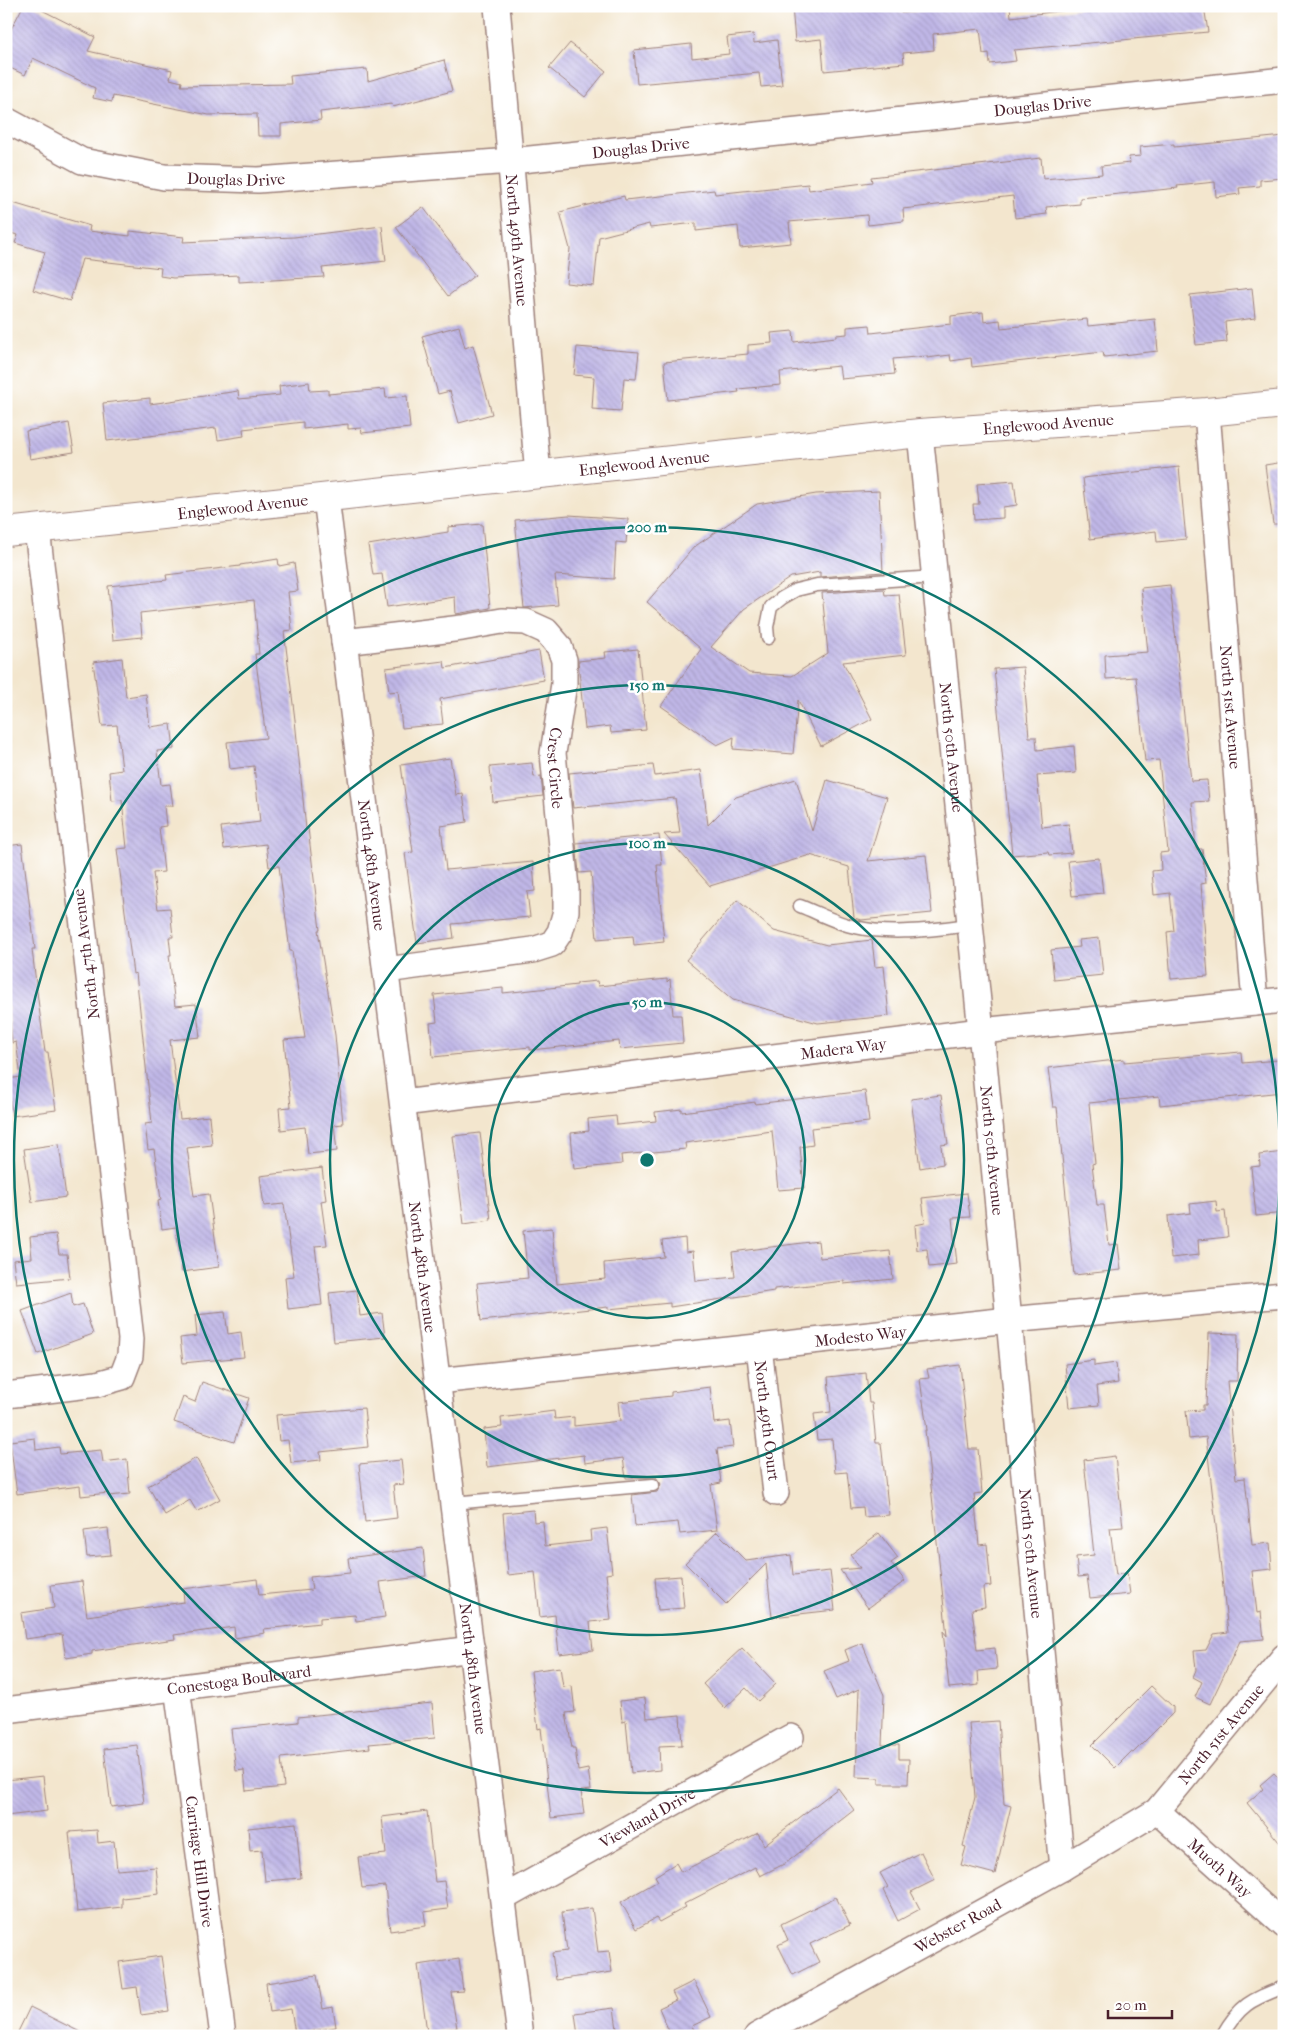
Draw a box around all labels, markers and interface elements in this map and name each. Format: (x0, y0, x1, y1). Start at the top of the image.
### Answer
street label: Douglas Drive (993, 91, 1092, 120)
street label: Douglas Drive (591, 133, 690, 162)
street label: Douglas Drive (187, 168, 286, 190)
street label: North 49th Avenue (502, 173, 533, 307)
street label: Englewood Avenue (982, 409, 1115, 438)
street label: Englewood Avenue (578, 446, 711, 479)
street label: Englewood Avenue (176, 490, 309, 523)
text: 200 m (627, 518, 667, 536)
street label: North 51st Avenue (1216, 644, 1245, 770)
text: 150 m (629, 676, 665, 694)
street label: North 50th Avenue (936, 682, 968, 813)
street label: Crest Circle (543, 726, 568, 810)
street label: North 48th Avenue (355, 798, 390, 932)
text: 100 m (628, 834, 666, 852)
street label: North 47th Avenue (69, 888, 103, 1020)
text: 50 m (632, 993, 663, 1011)
street label: Madera Way (799, 1033, 888, 1063)
street label: North 50th Avenue (977, 1085, 1008, 1216)
centre of rings (638, 1151, 656, 1169)
street label: North 48th Avenue (405, 1200, 441, 1334)
street label: Modesto Way (814, 1321, 908, 1350)
street label: North 49th Court (751, 1359, 784, 1482)
street label: North 50th Avenue (1016, 1488, 1047, 1619)
street label: North 48th Avenue (456, 1602, 491, 1736)
street label: Conestoga Boulevard (166, 1661, 312, 1698)
street label: North 51st Avenue (1174, 1680, 1268, 1788)
street label: Viewland Drive (595, 1783, 698, 1852)
street label: Carriage Hill Drive (182, 1794, 218, 1929)
street label: Muoth Way (1184, 1834, 1257, 1902)
street label: Webster Road (910, 1894, 1005, 1958)
scale bar (1108, 1987, 1171, 2019)
text: 20 m (1115, 1996, 1147, 2014)

